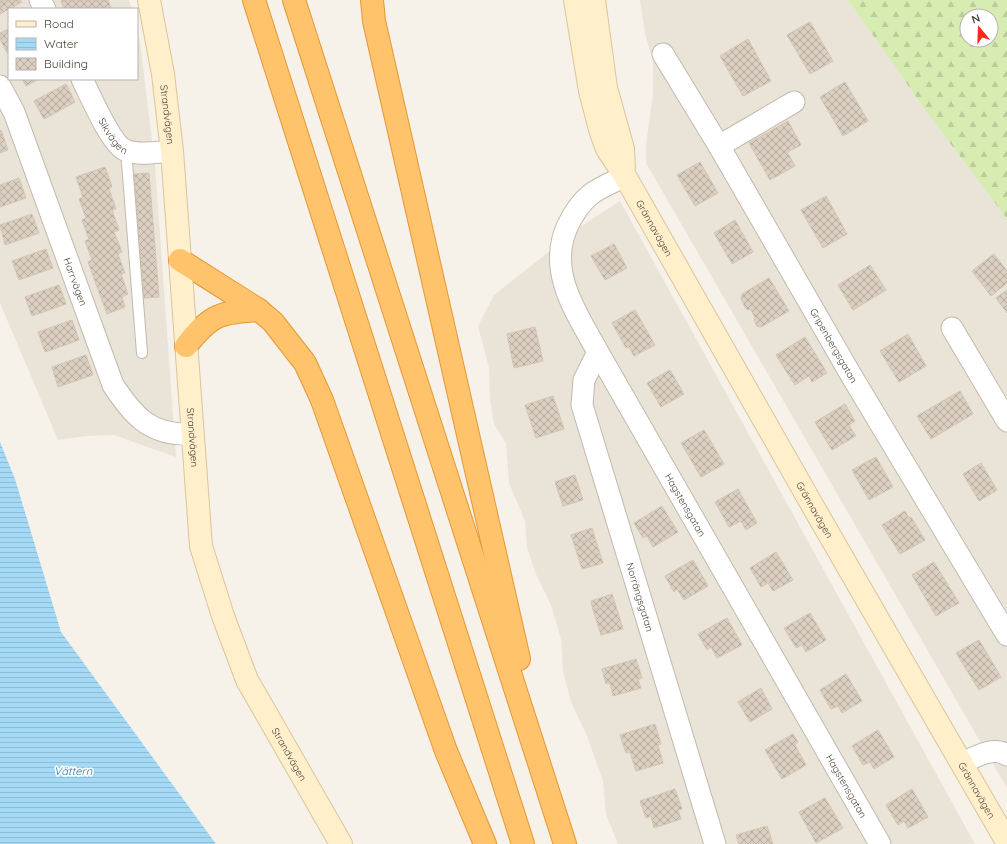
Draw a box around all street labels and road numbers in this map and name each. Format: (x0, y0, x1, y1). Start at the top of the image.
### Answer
street label: Strandvägen (157, 84, 177, 145)
street label: Sikvägen (95, 116, 130, 157)
street label: Grännavägen (633, 198, 675, 259)
street label: Harrvägen (60, 256, 90, 308)
street label: Gripenbergsgatan (807, 306, 860, 386)
street label: Strandvägen (184, 407, 201, 468)
street label: Hagstensgatan (662, 471, 708, 539)
street label: Grännavägen (793, 479, 836, 540)
street label: Norrängsgatan (623, 561, 656, 633)
street label: Strandvägen (269, 725, 309, 783)
street label: Hagstensgatan (823, 752, 870, 820)
street label: Grännavägen (955, 760, 998, 821)

